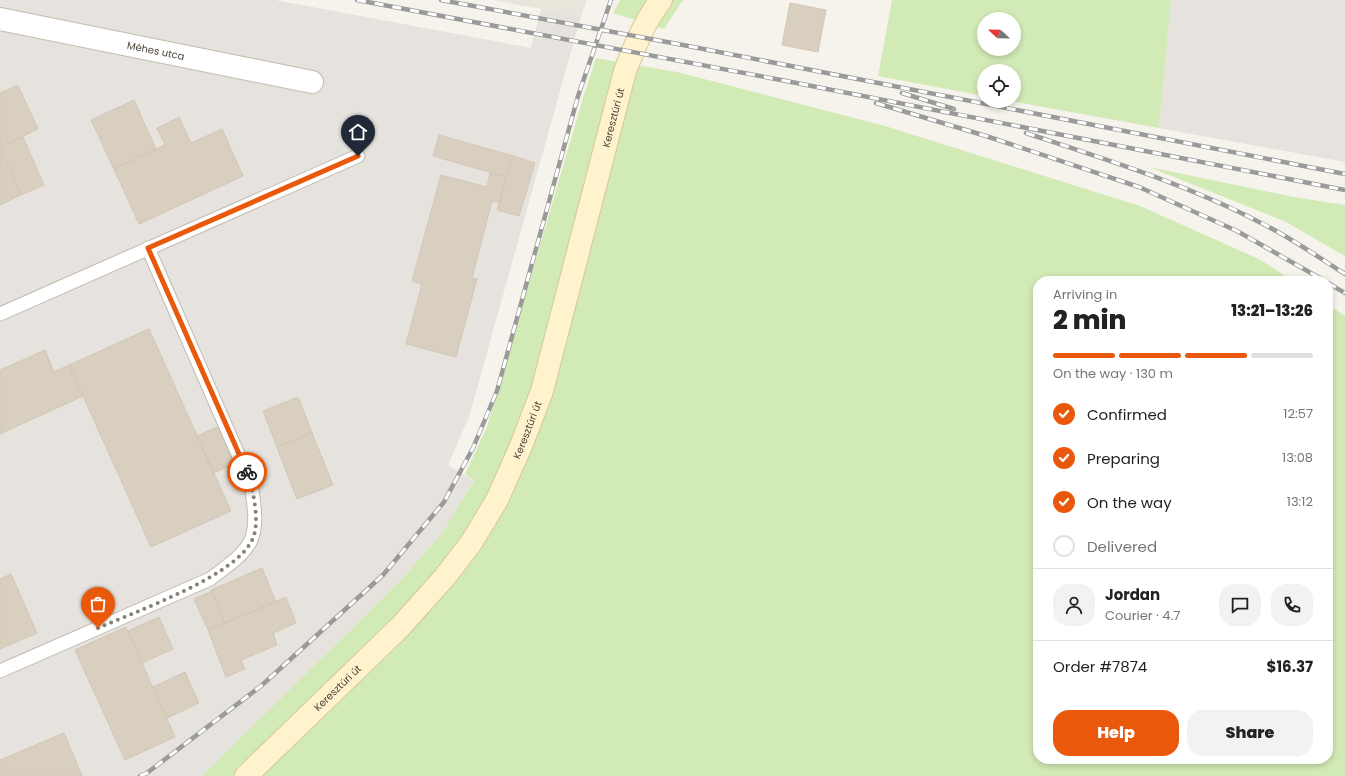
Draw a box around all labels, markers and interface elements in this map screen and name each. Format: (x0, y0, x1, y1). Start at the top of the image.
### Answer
north arrow (977, 12, 1021, 56)
map controls (977, 12, 1021, 108)
street label: Méhes utca (126, 38, 186, 64)
button: locate (977, 64, 1021, 108)
street label: Keresztúri út (598, 86, 628, 149)
pin (341, 115, 375, 156)
icon: home (347, 121, 369, 143)
text: Arriving in (1053, 285, 1117, 304)
text: 13:21–13:26 (1231, 300, 1313, 321)
text: 2 min (1053, 302, 1126, 338)
text: On the way · 130 m (1053, 364, 1173, 383)
street label: Keresztúri út (509, 399, 546, 461)
icon: check (1053, 403, 1075, 425)
text: Confirmed (1087, 404, 1167, 425)
text: 12:57 (1283, 404, 1313, 423)
icon: check (1053, 447, 1075, 469)
text: Preparing (1087, 448, 1160, 469)
text: 13:08 (1282, 448, 1313, 467)
courier (227, 452, 267, 492)
icon: bike (236, 461, 258, 483)
icon: check (1053, 491, 1075, 513)
text: On the way (1087, 492, 1172, 513)
text: 13:12 (1287, 492, 1313, 511)
text: Delivered (1087, 536, 1157, 557)
button: person (1053, 584, 1095, 626)
text: Jordan (1105, 584, 1160, 605)
button: chat (1219, 584, 1261, 626)
button: phone (1271, 584, 1313, 626)
pin (81, 587, 115, 628)
icon: bag (87, 593, 109, 615)
text: Courier · 4.7 (1105, 606, 1180, 625)
text: Order #7874 (1053, 656, 1147, 677)
text: $16.37 (1267, 656, 1313, 677)
street label: Keresztúri út (311, 661, 365, 715)
button: Help (1053, 710, 1179, 756)
button: Share (1187, 710, 1313, 756)

